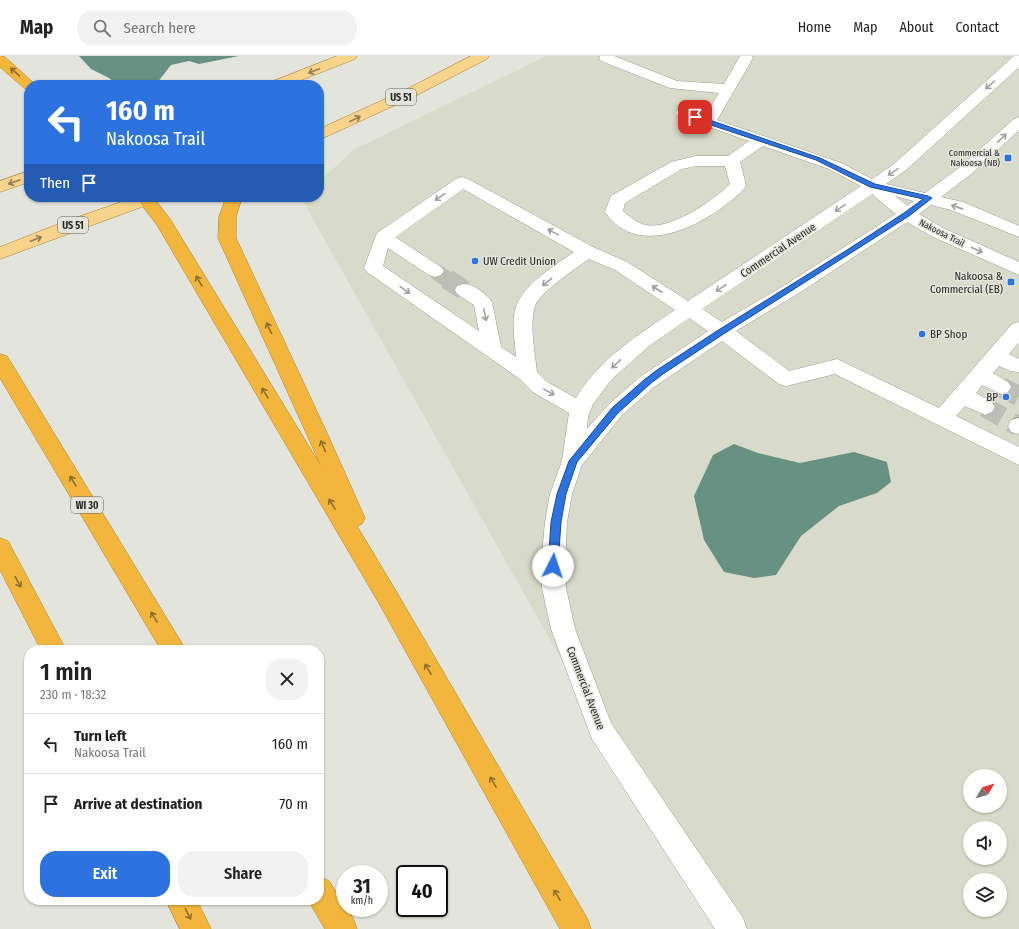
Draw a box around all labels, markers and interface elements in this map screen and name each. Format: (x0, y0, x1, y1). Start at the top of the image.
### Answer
search box (77, 10, 357, 46)
text: Map (20, 16, 53, 39)
icon: search (91, 17, 113, 39)
text: Search here (123, 19, 196, 37)
text: Home (798, 19, 831, 36)
text: Map (853, 19, 877, 36)
text: About (899, 19, 934, 36)
text: Contact (956, 19, 999, 36)
one-way arrow (309, 67, 321, 75)
one-way arrow (10, 68, 20, 77)
one-way arrow (985, 81, 995, 90)
road number: US 51 (386, 89, 416, 105)
text: 160 m (106, 94, 175, 127)
icon: left (40, 96, 92, 148)
pin (678, 100, 712, 134)
icon: arrive (684, 106, 706, 128)
one-way arrow (348, 115, 360, 122)
text: Nakoosa Trail (106, 128, 205, 150)
one-way arrow (997, 133, 1007, 143)
place label: Commercial & Nakoosa (NB) (949, 148, 1000, 168)
marker: Commercial & Nakoosa (NB) (1003, 153, 1013, 163)
one-way arrow (888, 168, 899, 176)
icon: arrive (78, 172, 100, 194)
text: Then (40, 174, 70, 192)
one-way arrow (9, 178, 21, 186)
one-way arrow (435, 193, 446, 201)
one-way arrow (951, 202, 963, 210)
one-way arrow (835, 204, 846, 212)
road number: US 51 (58, 217, 88, 233)
street label: Nakoosa Trail (918, 217, 967, 249)
street label: Commercial Avenue (738, 220, 819, 281)
one-way arrow (547, 227, 559, 235)
one-way arrow (30, 234, 42, 242)
one-way arrow (970, 247, 982, 254)
place label: UW Credit Union (483, 255, 556, 268)
marker: UW Credit Union (470, 256, 480, 266)
place label: Nakoosa & Commercial (EB) (930, 270, 1003, 296)
one-way arrow (194, 275, 202, 287)
one-way arrow (542, 277, 553, 286)
marker: Nakoosa & Commercial (EB) (1006, 277, 1016, 287)
one-way arrow (651, 284, 663, 292)
one-way arrow (715, 285, 727, 293)
one-way arrow (399, 286, 410, 294)
one-way arrow (482, 309, 490, 322)
one-way arrow (265, 323, 272, 335)
place label: BP Shop (930, 328, 967, 341)
marker: BP Shop (917, 329, 927, 339)
one-way arrow (611, 359, 621, 369)
one-way arrow (261, 387, 269, 399)
one-way arrow (543, 389, 555, 397)
place label: BP (986, 391, 998, 404)
marker: BP (1001, 392, 1011, 402)
one-way arrow (318, 441, 326, 453)
one-way arrow (68, 475, 76, 487)
road number: WI 30 (71, 497, 103, 513)
one-way arrow (328, 498, 336, 510)
position arrow (532, 545, 574, 587)
one-way arrow (15, 576, 22, 588)
one-way arrow (150, 612, 158, 623)
street label: Commercial Avenue (564, 645, 607, 732)
text: 1 min (40, 658, 92, 686)
button: close (266, 658, 308, 700)
one-way arrow (424, 663, 432, 675)
text: 230 m · 18:32 (40, 687, 106, 702)
text: Turn left (74, 727, 127, 745)
icon: left (40, 733, 62, 755)
text: 160 m (272, 735, 308, 753)
text: Nakoosa Trail (74, 745, 146, 760)
north arrow (963, 769, 1007, 813)
map controls (963, 769, 1007, 917)
one-way arrow (488, 776, 496, 788)
icon: arrive (40, 793, 62, 815)
text: Arrive at destination (74, 795, 202, 813)
text: 70 m (279, 795, 308, 813)
button: sound (963, 821, 1007, 865)
button: Exit (40, 851, 170, 897)
button: Share (178, 851, 308, 897)
speed limit sign: 40 (396, 865, 448, 917)
button: layers (963, 873, 1007, 917)
text: 31 (353, 874, 371, 898)
one-way arrow (552, 889, 560, 901)
text: km/h (351, 895, 373, 907)
one-way arrow (185, 908, 193, 920)

